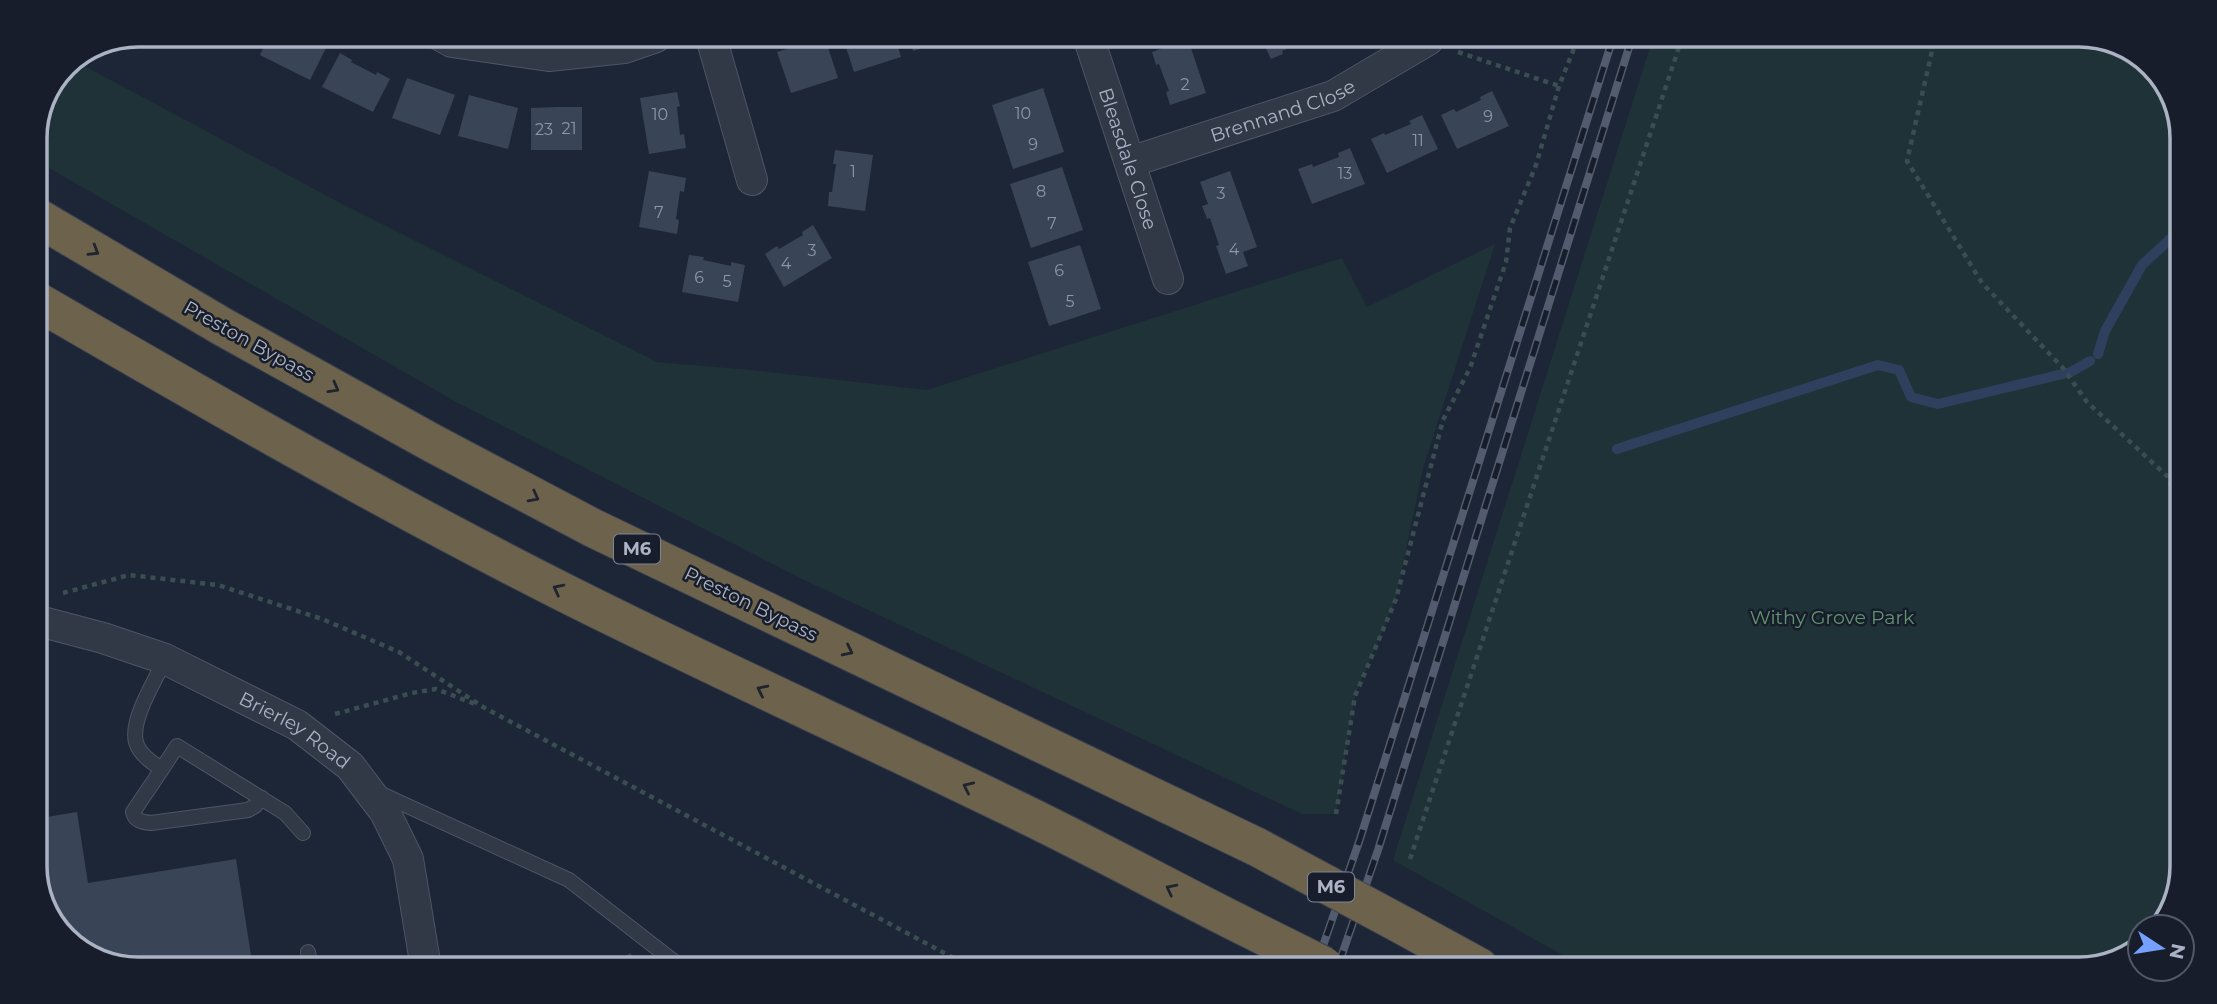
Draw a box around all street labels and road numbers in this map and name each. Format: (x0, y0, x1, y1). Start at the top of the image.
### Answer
street label: Brennand Close (1207, 74, 1359, 147)
street label: Bleasdale Close (1094, 85, 1162, 233)
street label: Preston Bypass (180, 296, 318, 386)
road number: M6 (614, 534, 660, 564)
street label: Preston Bypass (681, 562, 821, 646)
street label: Brierley Road (235, 687, 355, 773)
road number: M6 (1308, 872, 1354, 902)

